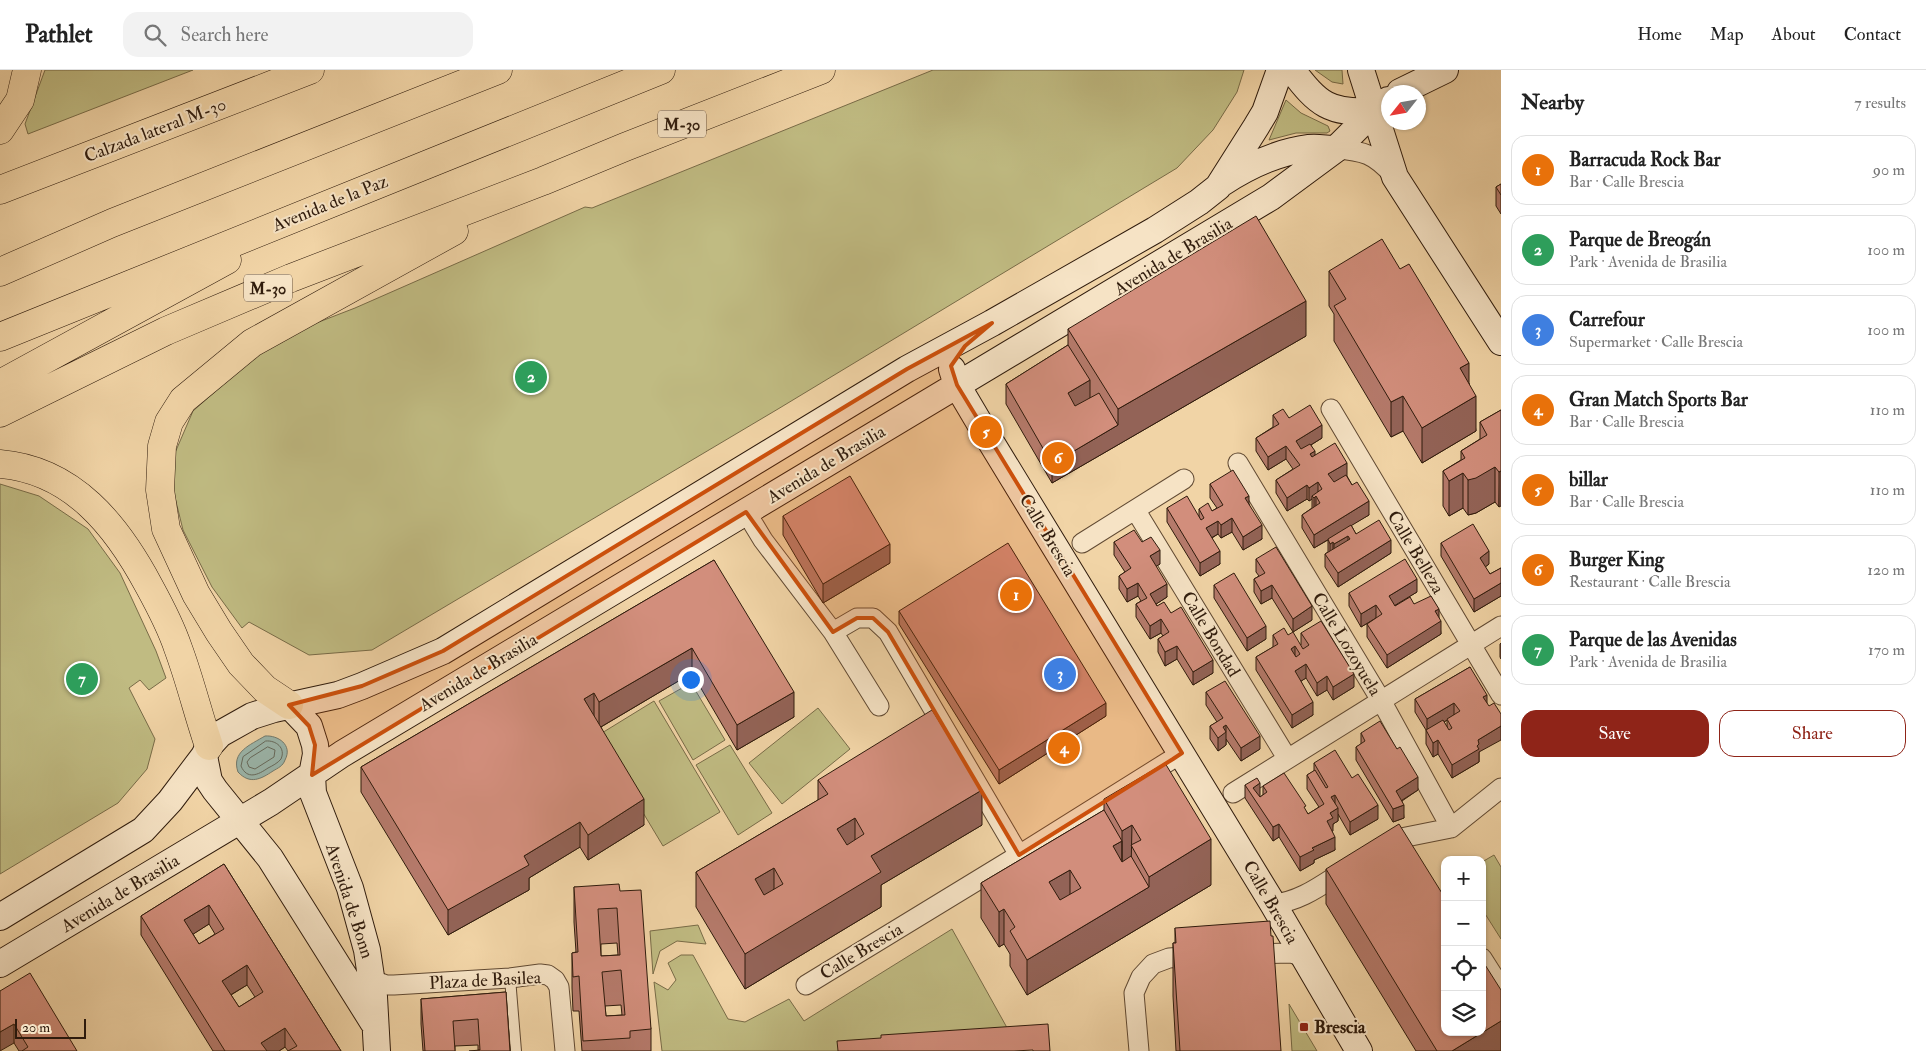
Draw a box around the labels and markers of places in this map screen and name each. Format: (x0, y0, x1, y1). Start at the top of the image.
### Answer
pin: 2 (515, 358, 547, 396)
pin: 5 (970, 413, 1002, 451)
pin: 6 (1042, 439, 1074, 477)
pin: 1 (1000, 576, 1032, 614)
pin: 3 (1044, 655, 1076, 693)
pin: 7 (66, 660, 98, 698)
pin: 4 (1048, 729, 1080, 767)
place label: Brescia (1314, 1016, 1366, 1039)
marker: Brescia (1298, 1021, 1310, 1033)

